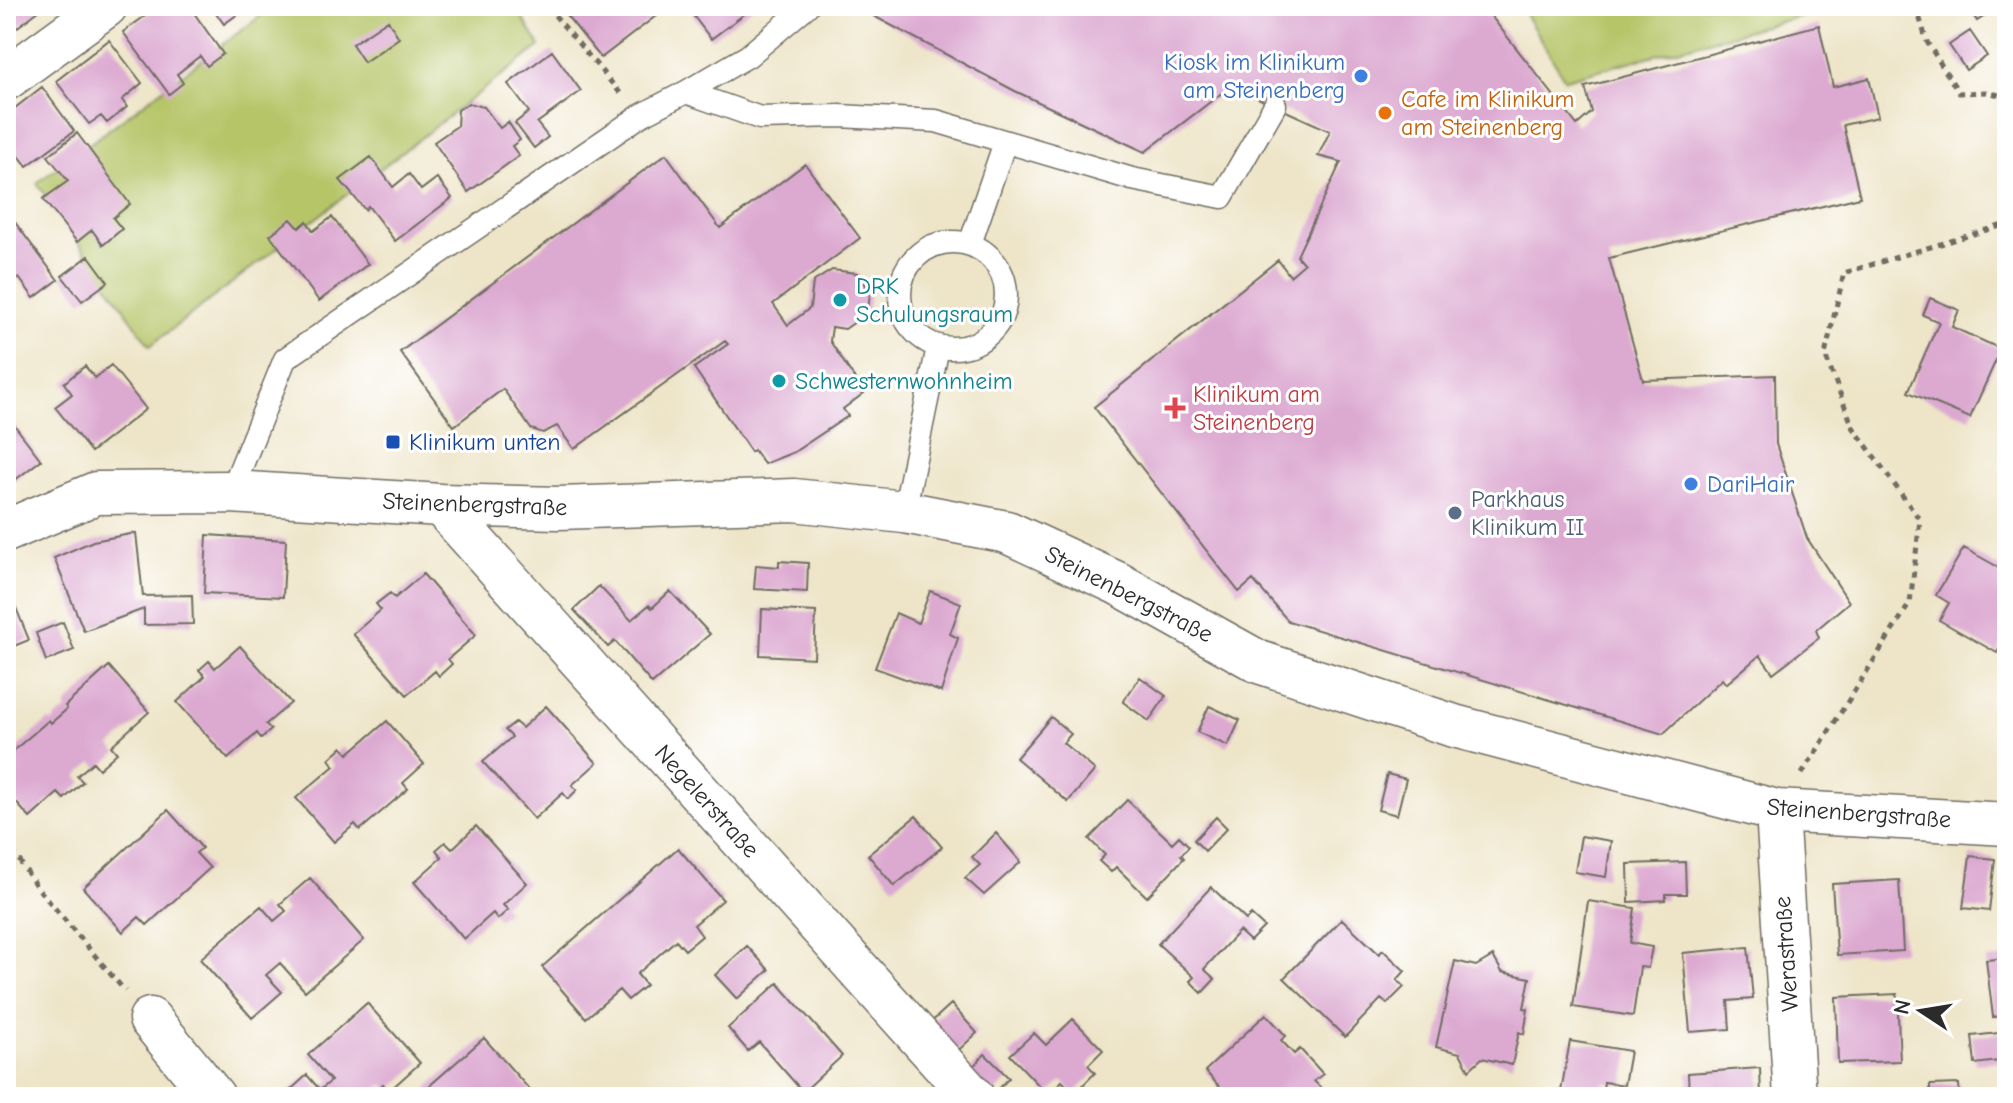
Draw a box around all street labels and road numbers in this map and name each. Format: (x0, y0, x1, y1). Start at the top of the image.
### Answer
street label: Steinenbergstraße (382, 487, 568, 521)
street label: Steinenbergstraße (1040, 540, 1218, 648)
street label: Negelerstraße (649, 739, 765, 863)
street label: Steinenbergstraße (1766, 793, 1952, 833)
street label: Werastraße (1768, 895, 1804, 1013)

